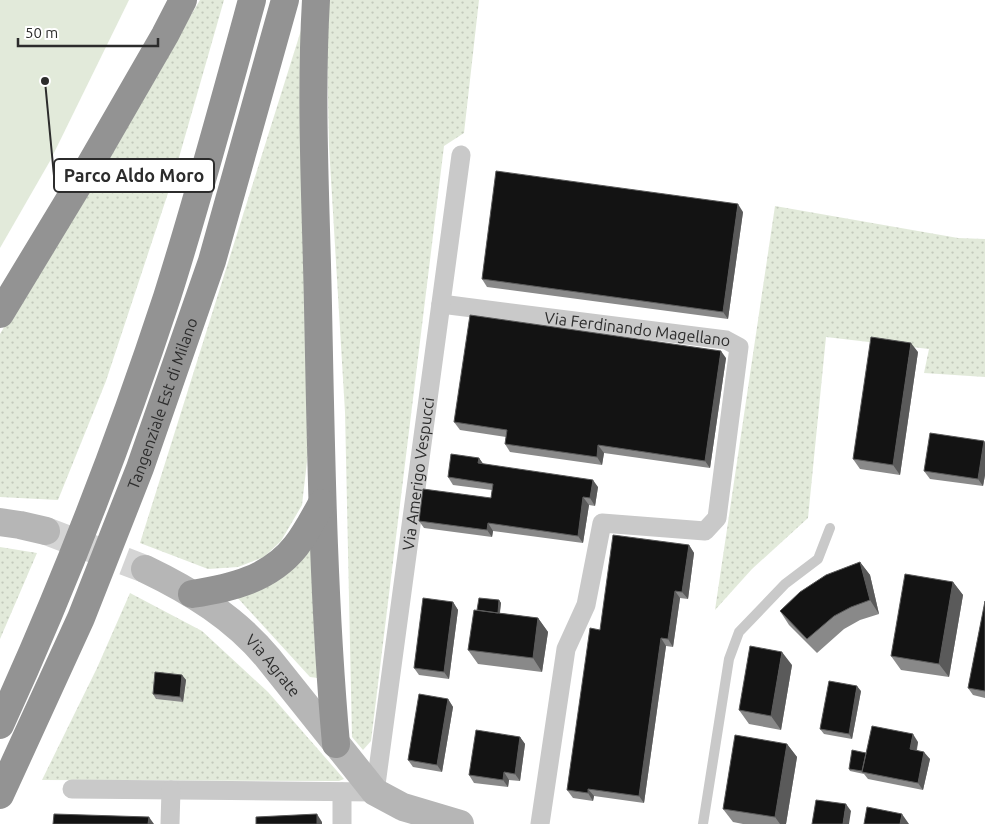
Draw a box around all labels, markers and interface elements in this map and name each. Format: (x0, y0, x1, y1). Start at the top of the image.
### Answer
scale bar (18, 15, 158, 47)
text: 50 m (25, 24, 58, 41)
callout: Parco Aldo Moro (54, 159, 214, 192)
text: Parco Aldo Moro (64, 165, 204, 185)
street label: Via Ferdinando Magellano (543, 308, 732, 349)
street label: Tangenziale Est di Milano (124, 315, 201, 492)
street label: Via Amerigo Vespucci (399, 396, 437, 552)
street label: Via Agrate (242, 631, 304, 700)

